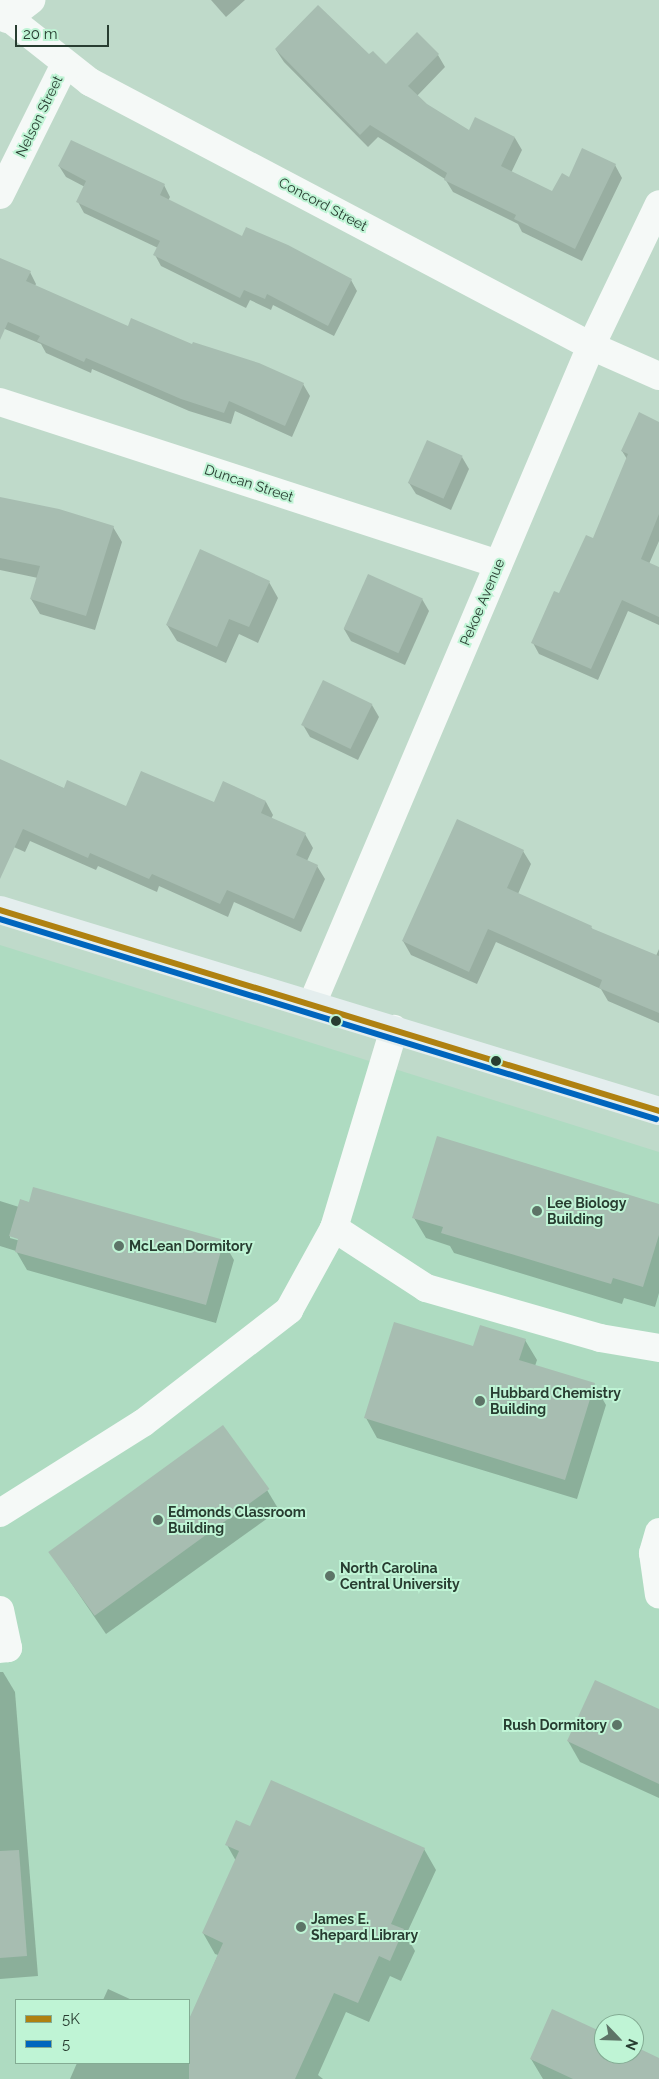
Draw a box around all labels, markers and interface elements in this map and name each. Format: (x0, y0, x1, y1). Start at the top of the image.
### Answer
scale bar (18, 15, 111, 47)
text: 20 m (23, 25, 58, 43)
street label: Nelson Street (12, 73, 66, 159)
street label: Concord Street (276, 174, 370, 234)
street label: Duncan Street (202, 461, 296, 505)
street label: Pekoe Avenue (456, 556, 508, 648)
unlabelled marker (331, 1016, 341, 1026)
unlabelled marker (491, 1056, 501, 1066)
place label: Lee Biology Building (547, 1195, 626, 1228)
marker: Lee Biology Building (531, 1205, 543, 1217)
place label: McLean Dormitory (129, 1238, 253, 1254)
marker: McLean Dormitory (113, 1240, 125, 1252)
place label: Hubbard Chemistry Building (490, 1385, 621, 1418)
marker: Hubbard Chemistry Building (474, 1395, 486, 1407)
place label: Edmonds Classroom Building (168, 1504, 306, 1536)
marker: Edmonds Classroom Building (152, 1514, 164, 1526)
place label: North Carolina Central University (340, 1560, 460, 1592)
marker: North Carolina Central University (324, 1570, 336, 1582)
place label: Rush Dormitory (503, 1717, 607, 1733)
marker: Rush Dormitory (611, 1719, 623, 1731)
place label: James E. Shepard Library (311, 1911, 418, 1944)
marker: James E. Shepard Library (295, 1921, 307, 1933)
legend (15, 1999, 190, 2064)
text: 5K (62, 2010, 80, 2028)
north arrow (594, 2014, 644, 2064)
text: 5 (62, 2035, 70, 2053)
text: N (622, 2037, 641, 2053)

